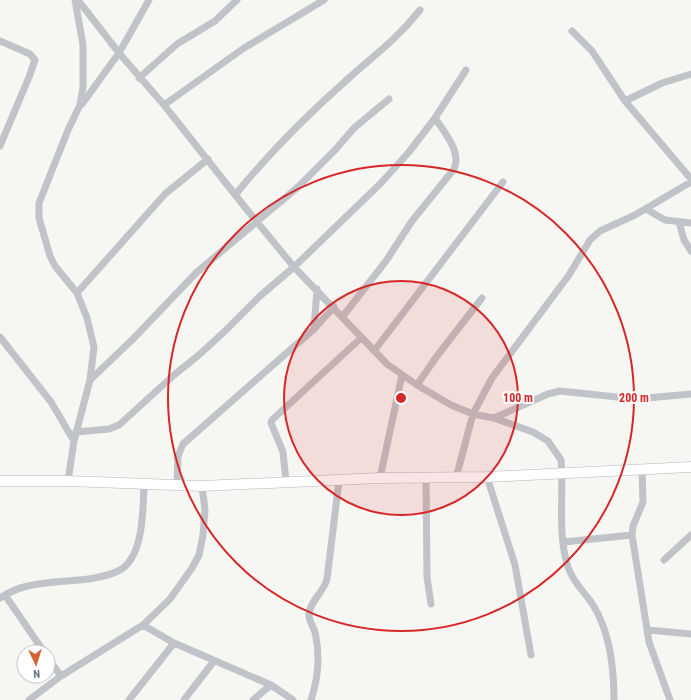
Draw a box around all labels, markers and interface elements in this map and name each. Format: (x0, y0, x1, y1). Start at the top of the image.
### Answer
centre of rings (394, 391, 408, 405)
text: 100 m (503, 391, 533, 405)
text: 200 m (619, 391, 649, 405)
north arrow (16, 644, 56, 684)
text: N (33, 667, 40, 680)

